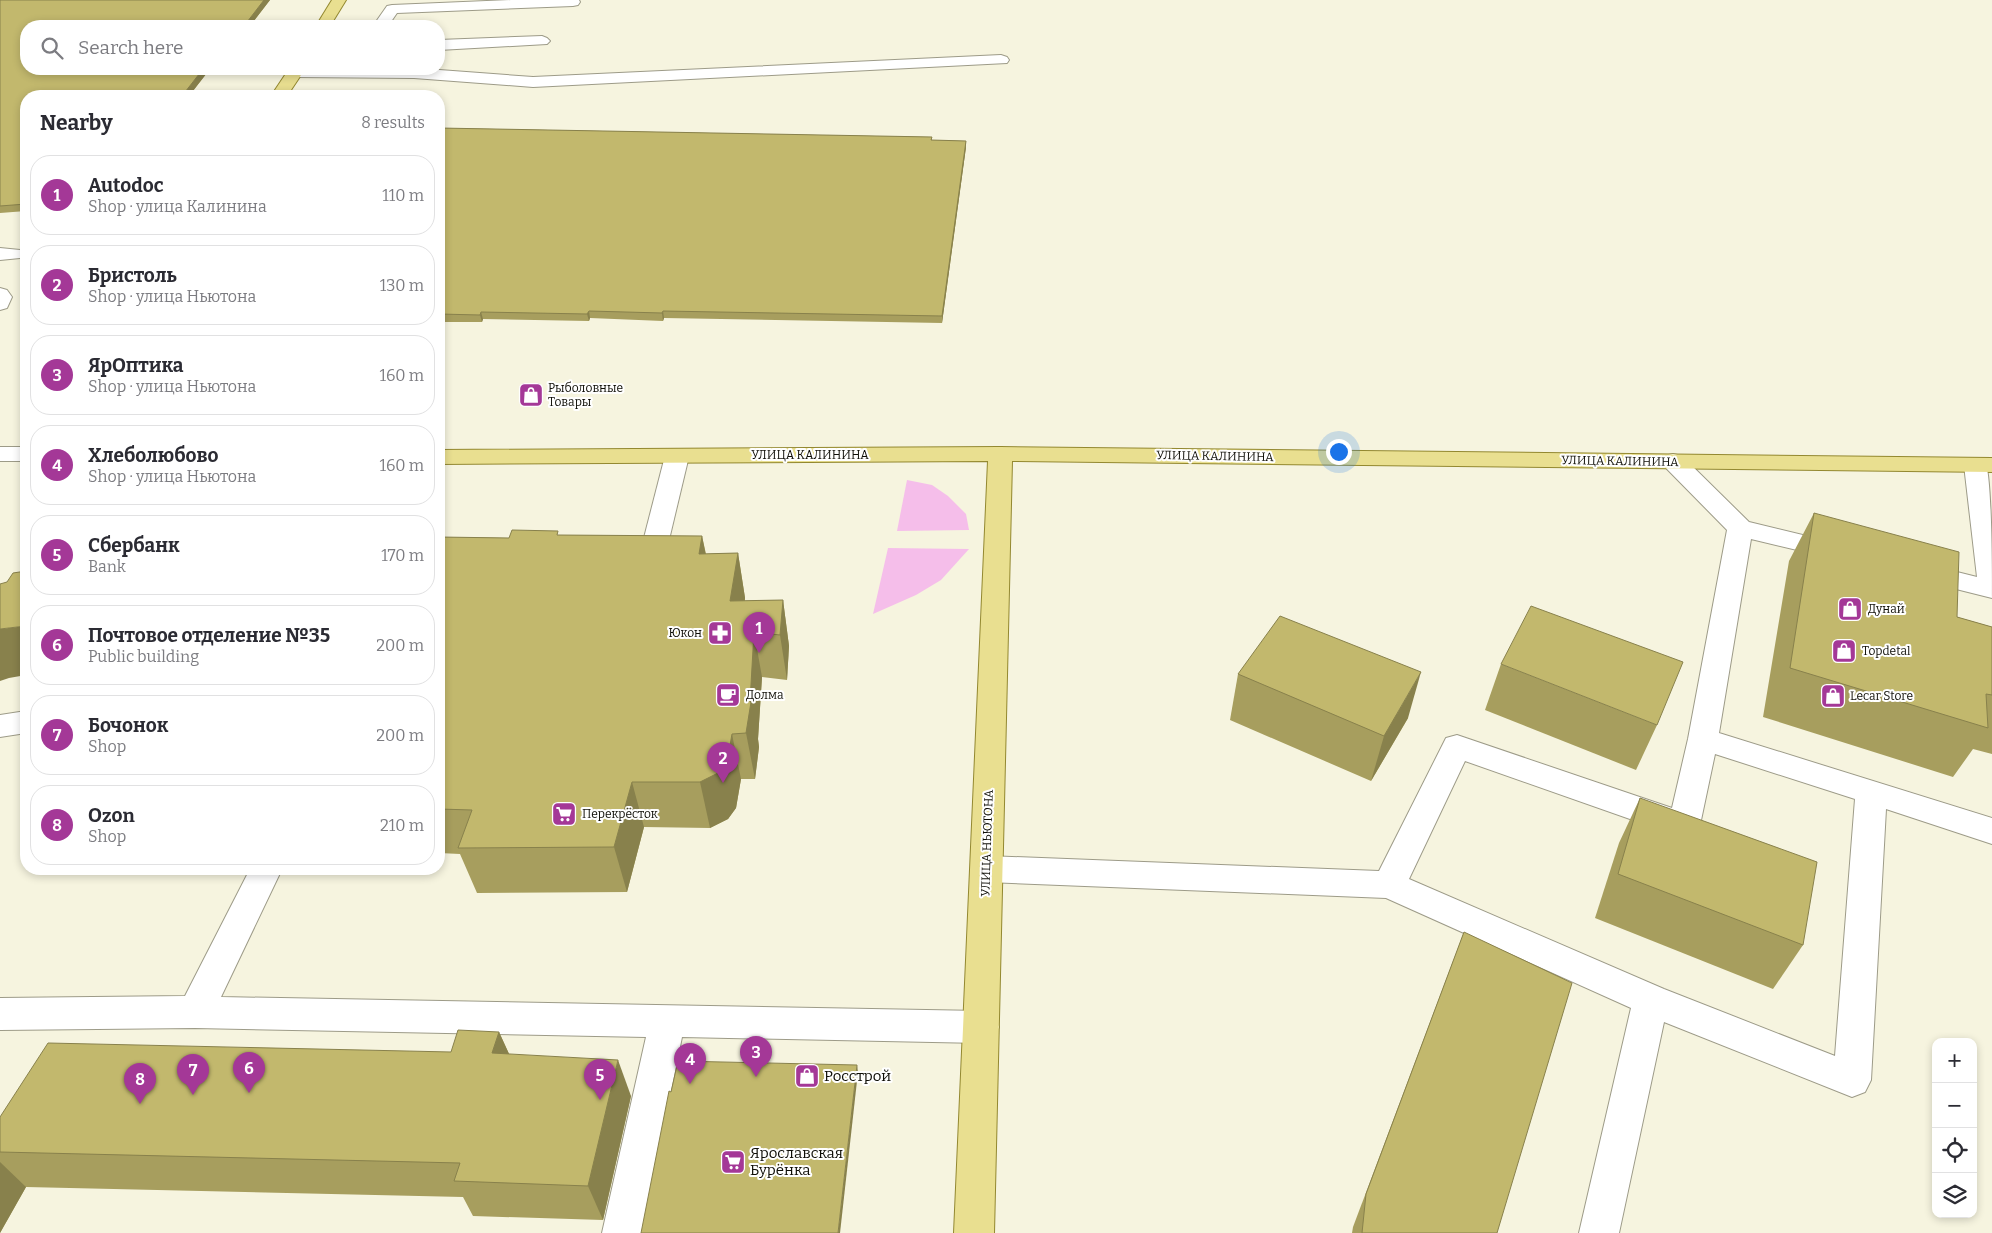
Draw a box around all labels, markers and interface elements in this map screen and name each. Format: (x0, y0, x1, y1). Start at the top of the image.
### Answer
search box (20, 20, 445, 75)
icon: search (38, 34, 66, 62)
text: Search here (78, 36, 183, 59)
text: Nearby (40, 110, 113, 136)
text: 8 results (361, 113, 425, 132)
text: Autodoc (88, 174, 163, 197)
text: 1 (54, 186, 60, 205)
text: 110 m (382, 186, 424, 205)
text: Shop · улица Калинина (88, 197, 267, 216)
text: Бристоль (88, 264, 177, 287)
text: 2 (52, 276, 62, 295)
text: 130 m (380, 276, 424, 295)
text: Shop · улица Ньютона (88, 287, 256, 306)
text: ЯрОптика (88, 354, 183, 377)
text: 3 (52, 366, 62, 385)
text: 160 m (379, 366, 424, 385)
text: Shop · улица Ньютона (88, 377, 256, 396)
place label: Рыболовные Товары (548, 381, 623, 409)
shop icon: Рыболовные Товары (518, 382, 544, 408)
your location (1326, 439, 1352, 465)
text: Хлеболюбово (88, 444, 218, 467)
street label: УЛИЦА КАЛИНИНА (751, 448, 869, 462)
street label: УЛИЦА КАЛИНИНА (1156, 448, 1274, 464)
street label: УЛИЦА КАЛИНИНА (1561, 453, 1679, 469)
text: 4 (52, 456, 62, 475)
text: 160 m (379, 456, 424, 475)
text: Shop · улица Ньютона (88, 467, 256, 486)
text: Сбербанк (88, 534, 180, 557)
text: 5 (53, 546, 61, 565)
text: 170 m (381, 546, 424, 565)
text: Bank (88, 557, 126, 576)
shop icon: Дунай (1837, 596, 1863, 622)
place label: Дунай (1868, 602, 1905, 616)
pin: 1 (743, 612, 775, 653)
pharmacy icon: Юкон (707, 620, 733, 646)
text: Почтовое отделение №35 (88, 624, 330, 647)
place label: Юкон (669, 626, 702, 640)
text: 6 (52, 636, 62, 655)
text: 200 m (376, 636, 424, 655)
shop icon: Topdetal (1831, 638, 1857, 664)
place label: Topdetal (1862, 644, 1911, 658)
text: Public building (88, 647, 199, 666)
cafe icon: Долма (715, 682, 741, 708)
shop icon: Lecar Store (1820, 683, 1846, 709)
place label: Долма (746, 688, 784, 702)
place label: Lecar Store (1850, 689, 1913, 703)
text: Бочонок (88, 714, 168, 737)
text: 7 (53, 726, 61, 745)
text: 200 m (376, 726, 424, 745)
text: Shop (88, 737, 126, 756)
pin: 2 (707, 742, 739, 783)
street label: УЛИЦА НЬЮТОНА (978, 789, 996, 897)
supermarket icon: Перекрёсток (551, 801, 577, 827)
text: Ozon (88, 804, 135, 827)
place label: Перекрёсток (582, 807, 658, 821)
text: 8 (52, 816, 62, 835)
text: 210 m (380, 816, 424, 835)
text: Shop (88, 827, 126, 846)
pin: 3 (740, 1036, 772, 1077)
map controls (1932, 1038, 1977, 1218)
button: + (1932, 1038, 1977, 1083)
pin: 4 (674, 1043, 706, 1084)
pin: 6 (233, 1052, 265, 1093)
pin: 7 (177, 1054, 209, 1095)
pin: 5 (584, 1059, 616, 1100)
pin: 8 (124, 1063, 156, 1104)
shop icon: Росстрой (794, 1063, 820, 1089)
place label: Росстрой (824, 1067, 891, 1085)
button: − (1932, 1083, 1977, 1128)
button: locate (1932, 1128, 1977, 1173)
place label: Ярославская Бурёнка (750, 1144, 843, 1179)
supermarket icon: Ярославская Бурёнка (720, 1149, 746, 1175)
button: layers (1932, 1173, 1977, 1218)

